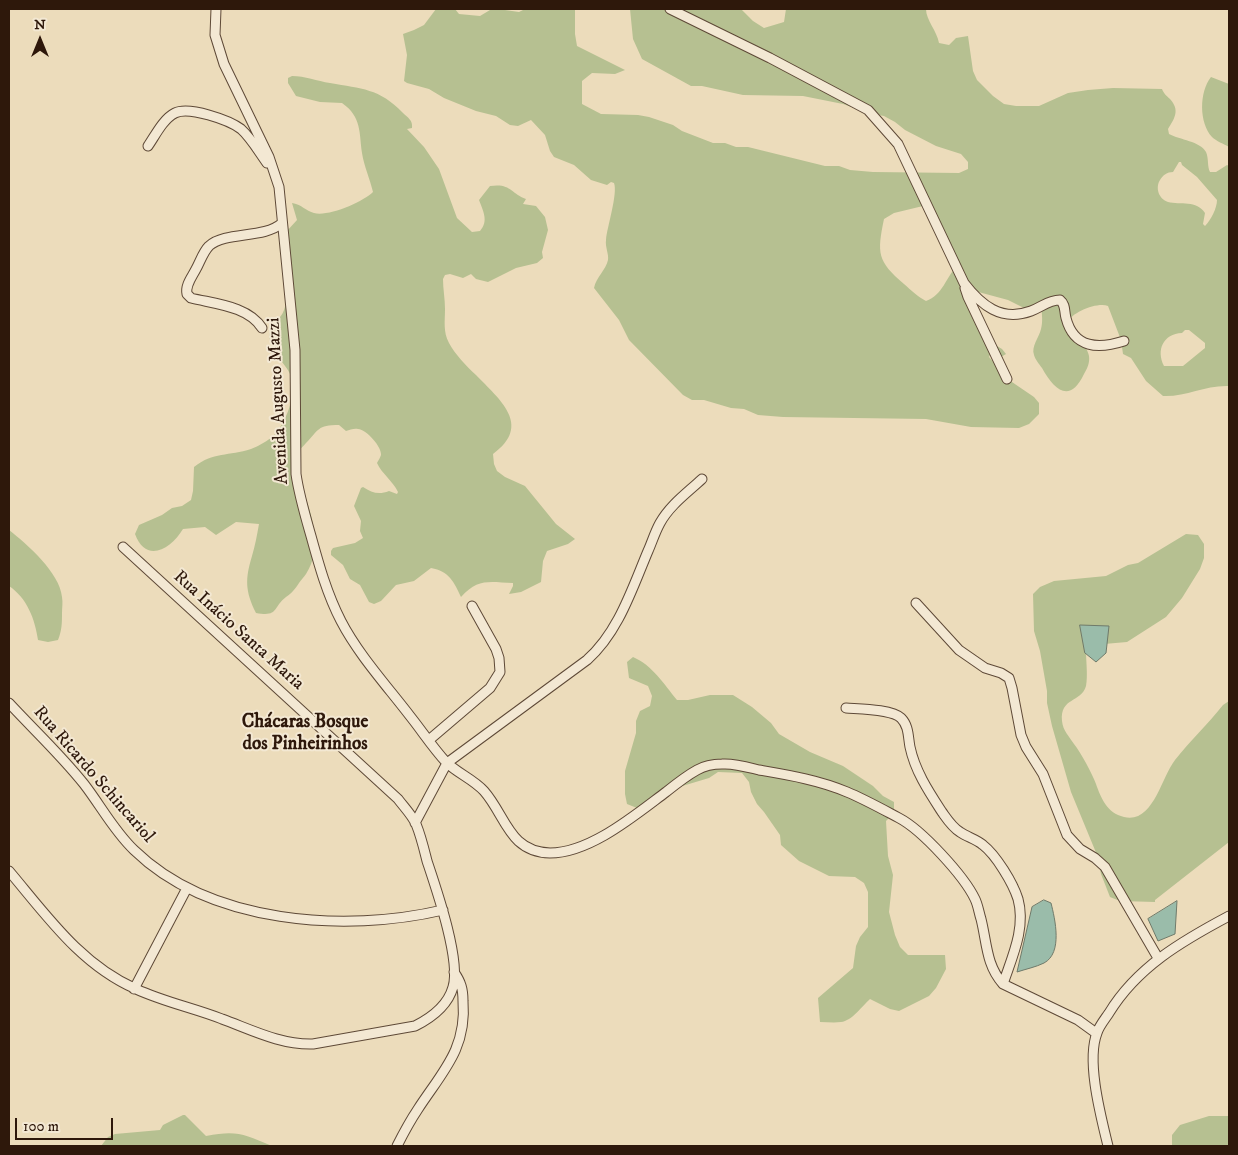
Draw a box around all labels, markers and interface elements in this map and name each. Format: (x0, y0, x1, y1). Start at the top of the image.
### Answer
north arrow (15, 15, 65, 65)
text: N (34, 16, 46, 34)
street label: Avenida Augusto Mazzi (264, 317, 294, 485)
street label: Rua Inácio Santa Maria (168, 567, 308, 695)
street label: Rua Ricardo Schincariol (28, 702, 158, 848)
district label: Chácaras Bosque dos Pinheirinhos (242, 712, 368, 756)
scale bar (18, 1108, 115, 1140)
text: 100 m (23, 1117, 59, 1136)

